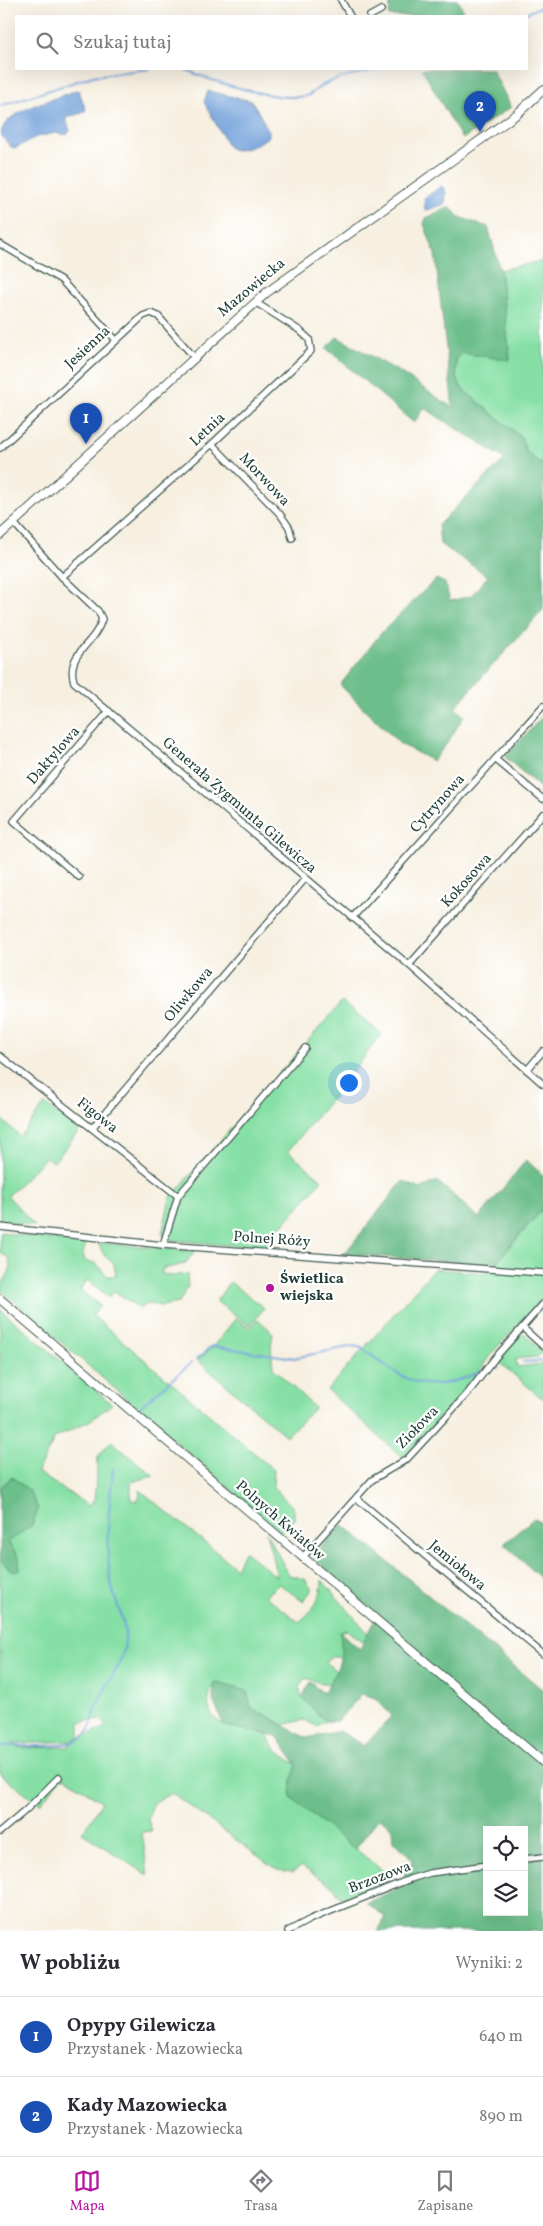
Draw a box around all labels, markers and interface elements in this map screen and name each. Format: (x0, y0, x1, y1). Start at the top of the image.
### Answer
search box (15, 15, 528, 70)
icon: search (33, 29, 61, 57)
text: Szukaj tutaj (73, 30, 172, 56)
pin: 2 (464, 91, 496, 132)
street label: Mazowiecka (214, 254, 290, 322)
street label: Jesienna (61, 321, 115, 375)
pin: 1 (70, 403, 102, 444)
street label: Letnia (186, 408, 230, 452)
street label: Morwowa (234, 449, 294, 511)
street label: Daktylowa (23, 722, 85, 790)
street label: Generała Zygmunta Gilewicza (157, 733, 321, 879)
street label: Cytrynowa (406, 770, 470, 838)
street label: Kokosowa (437, 849, 497, 913)
street label: Oliwkowa (160, 963, 218, 1027)
your location (336, 1070, 362, 1096)
street label: Figowa (72, 1093, 122, 1139)
street label: Polnej Róży (233, 1227, 311, 1253)
place label: Świetlica wiejska (280, 1269, 344, 1307)
marker: Świetlica wiejska (264, 1282, 276, 1294)
street label: Ziołowa (392, 1402, 444, 1454)
street label: Polnych Kwiatów (231, 1476, 330, 1566)
street label: Jemiołowa (424, 1536, 490, 1596)
map controls (483, 1826, 528, 1916)
button: locate (483, 1826, 528, 1871)
street label: Brzozowa (346, 1856, 414, 1900)
button: layers (483, 1871, 528, 1916)
text: W pobliżu (20, 1949, 120, 1978)
text: Wyniki: 2 (455, 1953, 523, 1975)
text: Opypy Gilewicza (67, 2013, 216, 2039)
text: 1 (33, 2026, 39, 2048)
text: 640 m (479, 2026, 523, 2048)
text: Przystanek · Mazowiecka (67, 2039, 243, 2061)
text: Kady Mazowiecka (67, 2093, 227, 2119)
text: 2 (32, 2106, 40, 2128)
text: 890 m (479, 2106, 523, 2128)
text: Przystanek · Mazowiecka (67, 2119, 243, 2141)
tab: Mapa (70, 2167, 105, 2216)
tab: Trasa (244, 2167, 278, 2216)
tab: Zapisane (417, 2167, 473, 2216)

